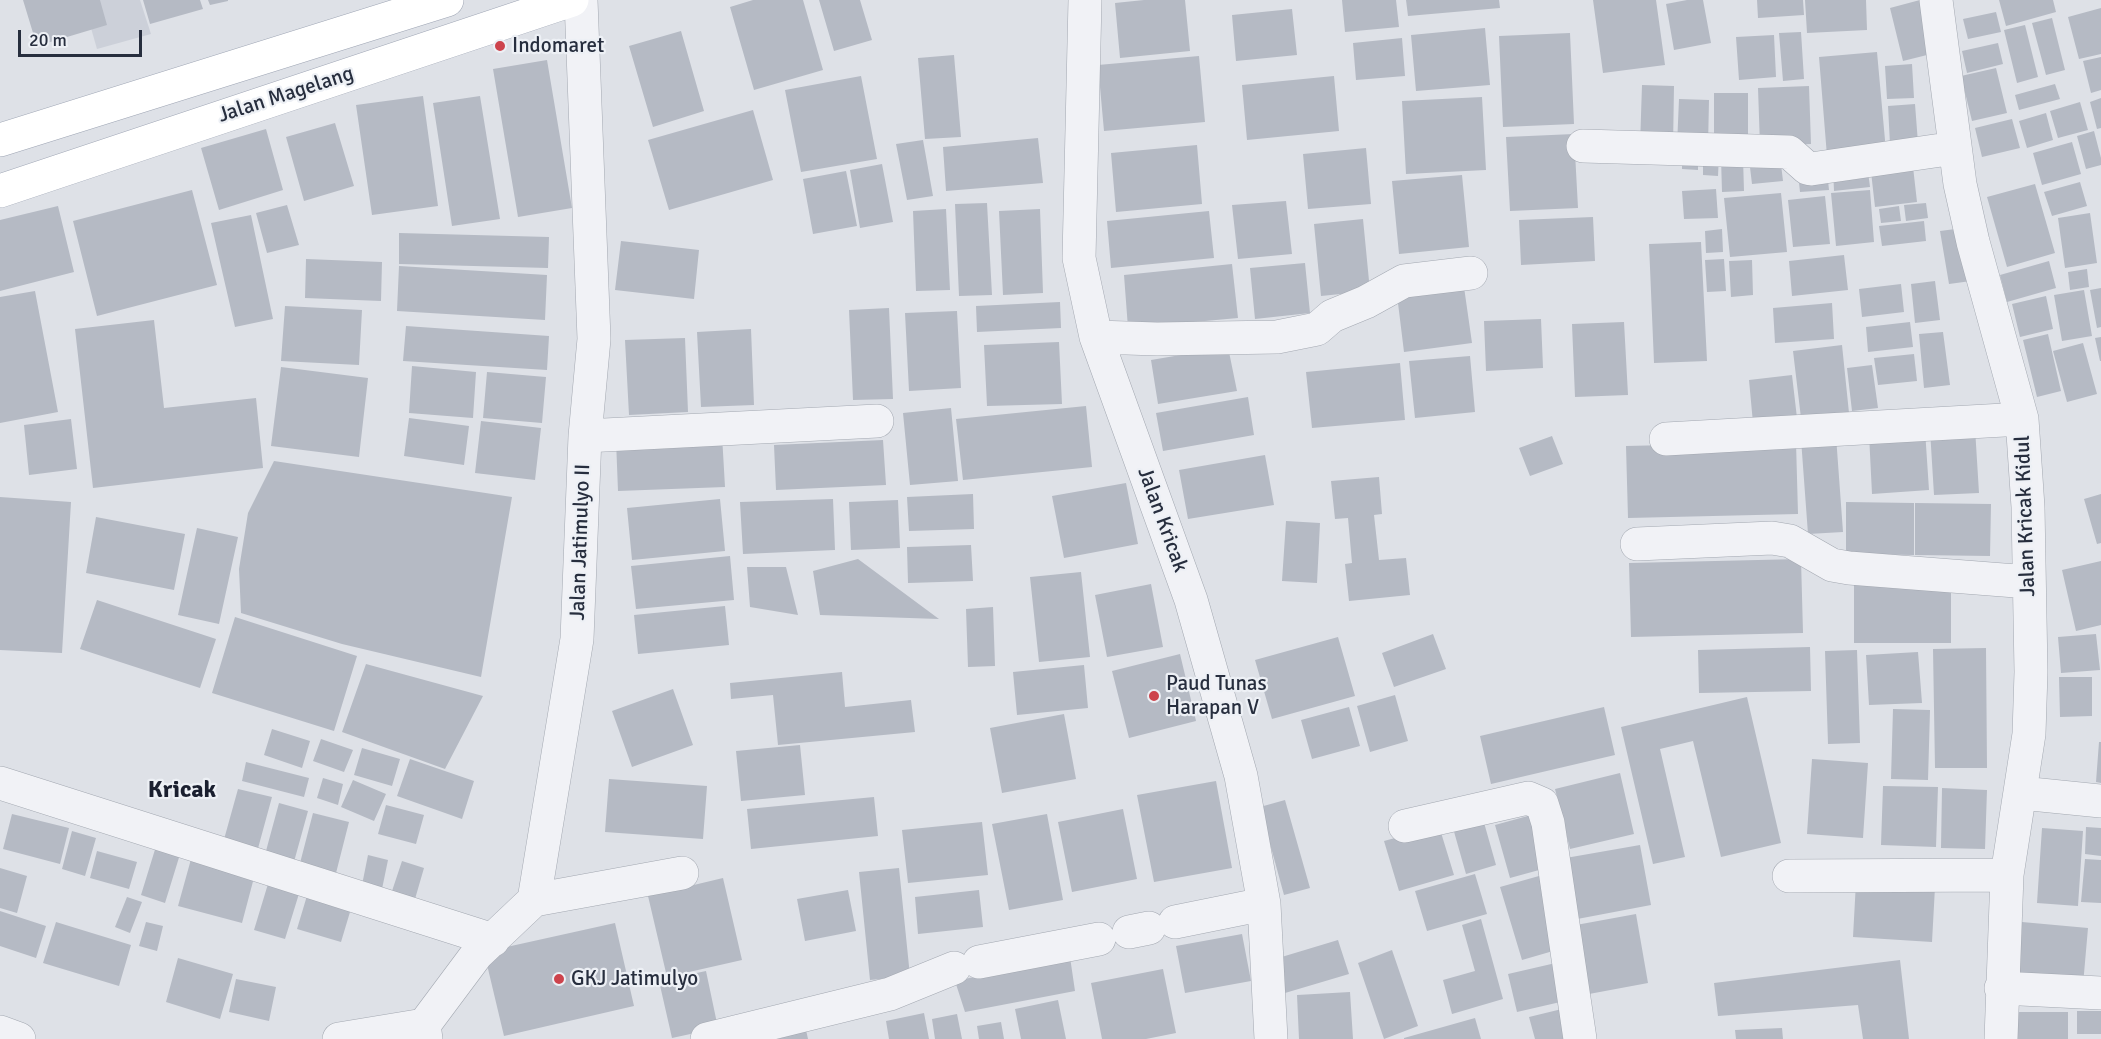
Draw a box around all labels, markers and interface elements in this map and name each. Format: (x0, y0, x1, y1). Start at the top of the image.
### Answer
scale bar (21, 18, 146, 56)
text: 20 m (29, 29, 67, 51)
place label: Indomaret (512, 33, 604, 59)
marker: Indomaret (493, 39, 507, 53)
street label: Jalan Magelang (215, 61, 357, 129)
street label: Jalan Kricak Kidul (2011, 435, 2041, 597)
street label: Jalan Jatimulyo II (566, 463, 596, 621)
street label: Jalan Kricak (1131, 464, 1193, 576)
place label: Paud Tunas Harapan V (1166, 671, 1267, 721)
marker: Paud Tunas Harapan V (1147, 689, 1161, 703)
district label: Kricak (148, 777, 216, 805)
place label: GKJ Jatimulyo (571, 966, 698, 992)
marker: GKJ Jatimulyo (552, 972, 566, 986)

